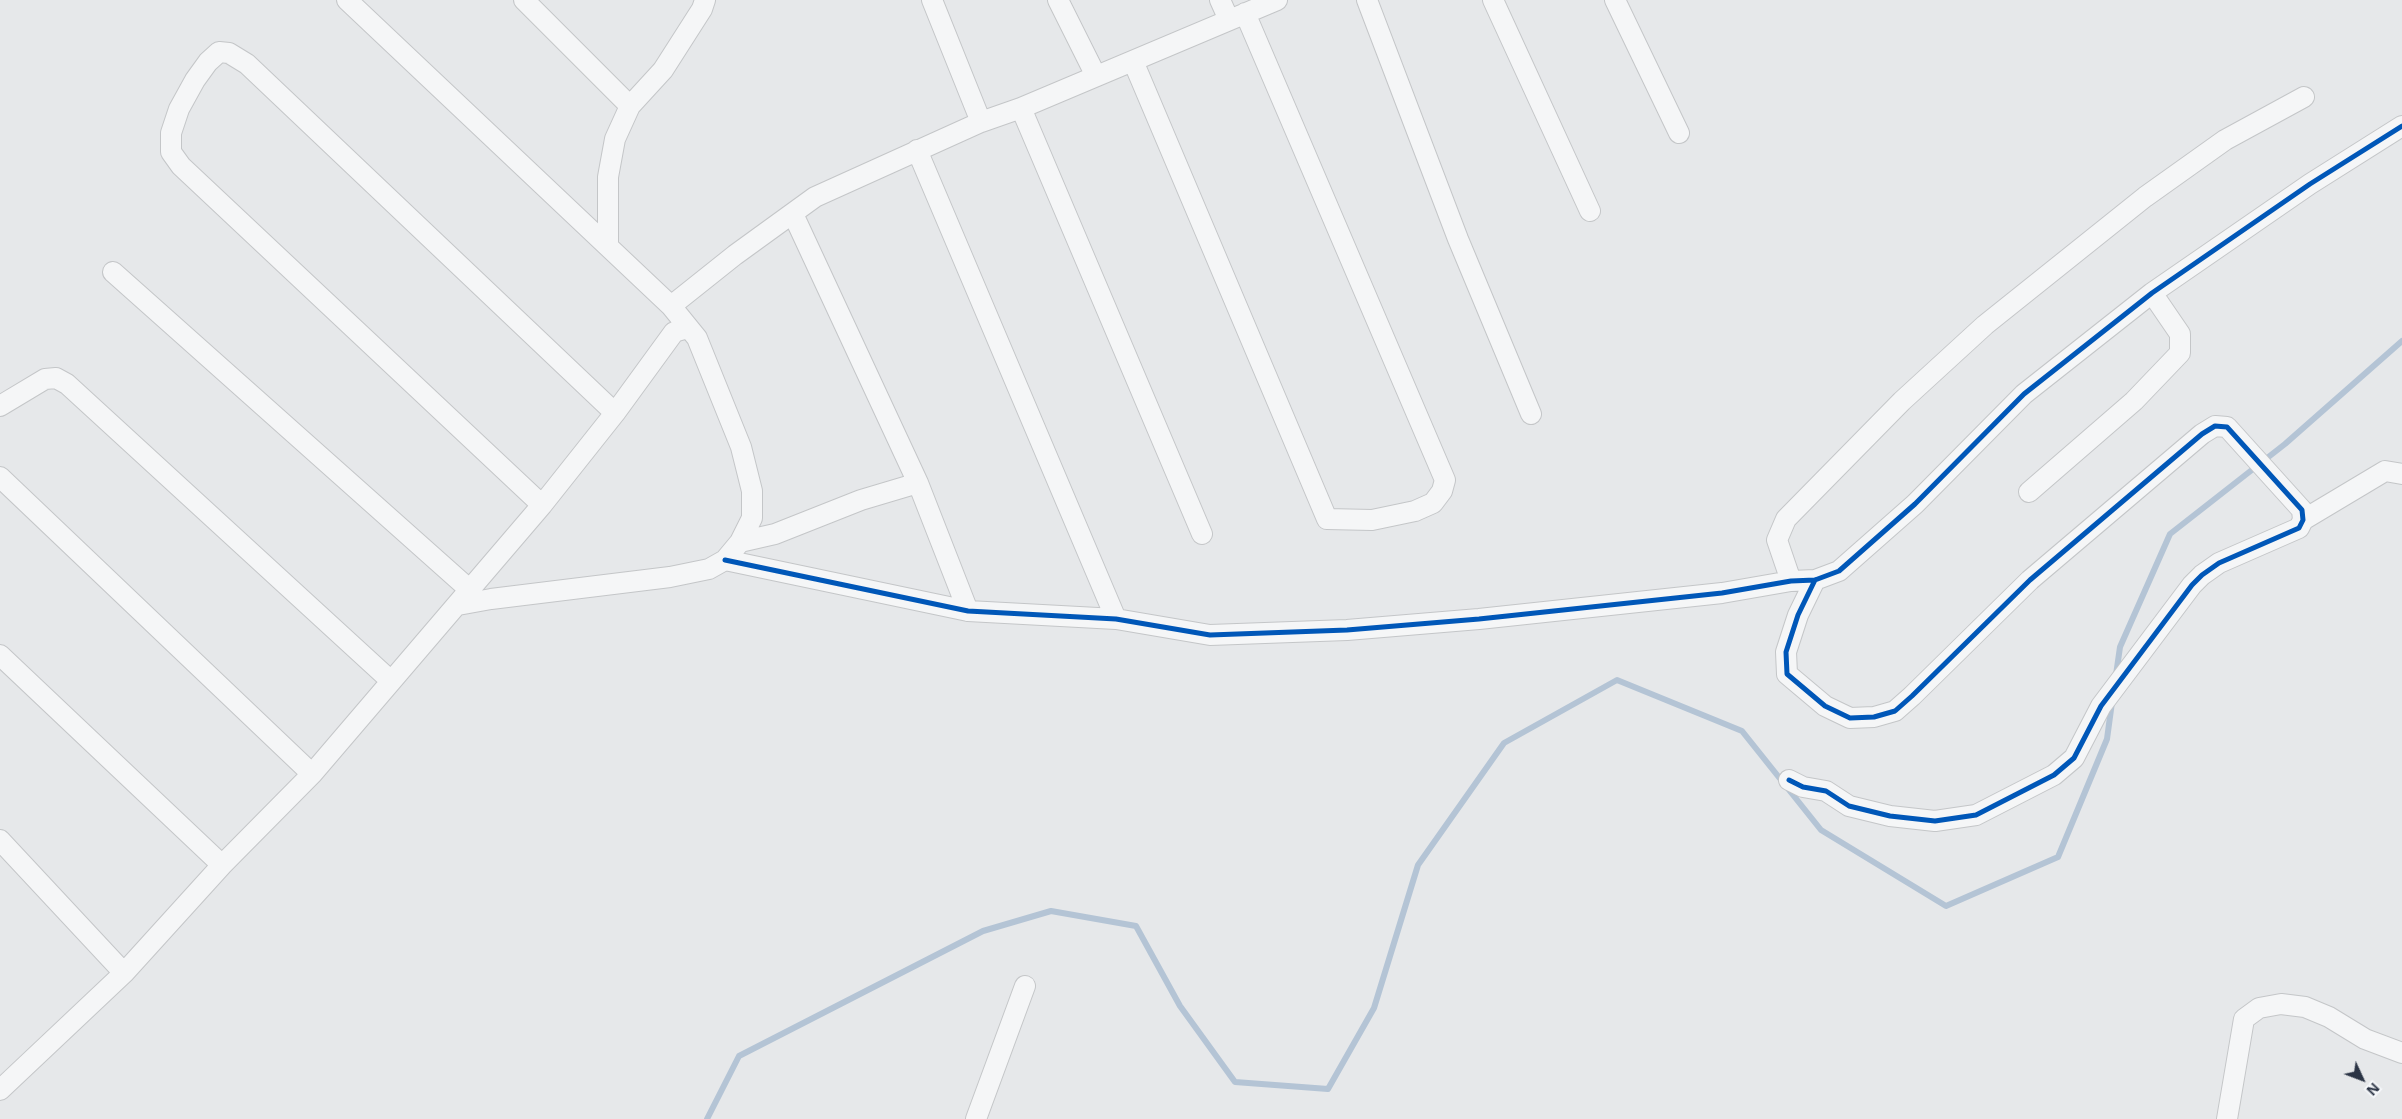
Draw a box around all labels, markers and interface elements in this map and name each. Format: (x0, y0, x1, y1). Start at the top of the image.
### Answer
north arrow (2337, 1054, 2387, 1104)
text: N (2363, 1079, 2384, 1100)

